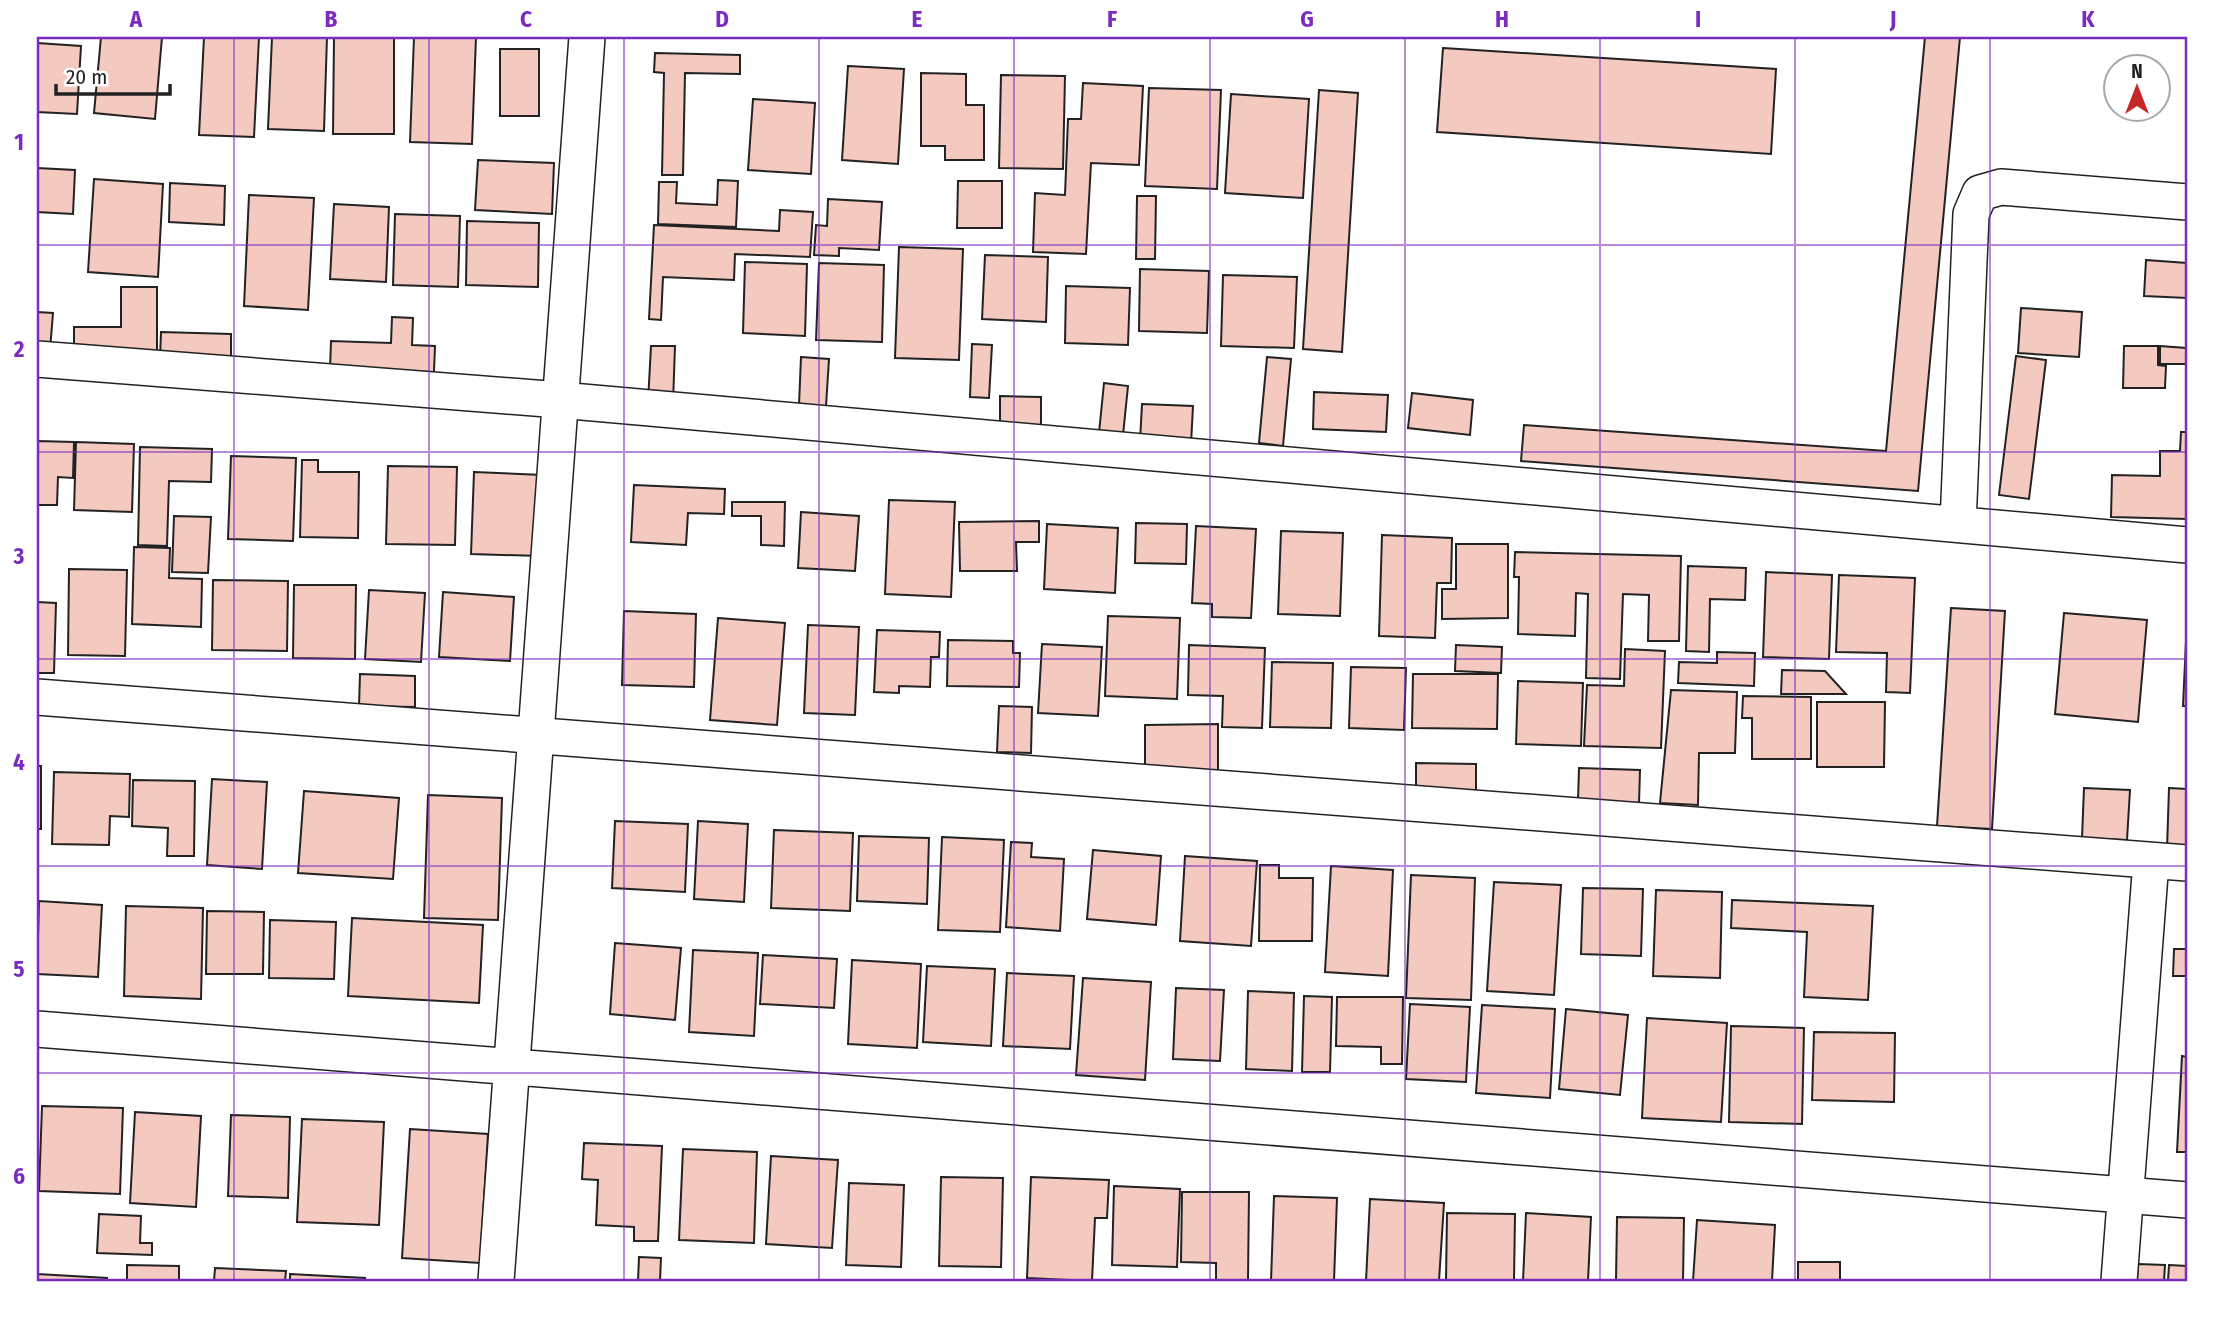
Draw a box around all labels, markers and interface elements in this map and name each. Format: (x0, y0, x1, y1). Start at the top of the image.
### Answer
text: A (129, 5, 143, 33)
text: B (325, 5, 338, 33)
text: C (520, 5, 532, 33)
text: D (715, 5, 729, 33)
text: E (912, 5, 923, 33)
text: F (1107, 5, 1117, 33)
text: G (1300, 5, 1314, 33)
text: H (1495, 5, 1509, 33)
text: I (1695, 5, 1701, 33)
text: J (1889, 5, 1896, 33)
text: K (2081, 5, 2095, 33)
scale bar (56, 52, 170, 96)
north arrow (2102, 52, 2172, 122)
text: N (2131, 60, 2143, 83)
text: 20 m (66, 64, 107, 90)
text: 1 (14, 128, 24, 156)
text: 2 (13, 335, 25, 363)
text: 3 (13, 542, 25, 570)
text: 4 (13, 748, 25, 776)
text: 5 (13, 955, 25, 983)
text: 6 (13, 1162, 25, 1190)

